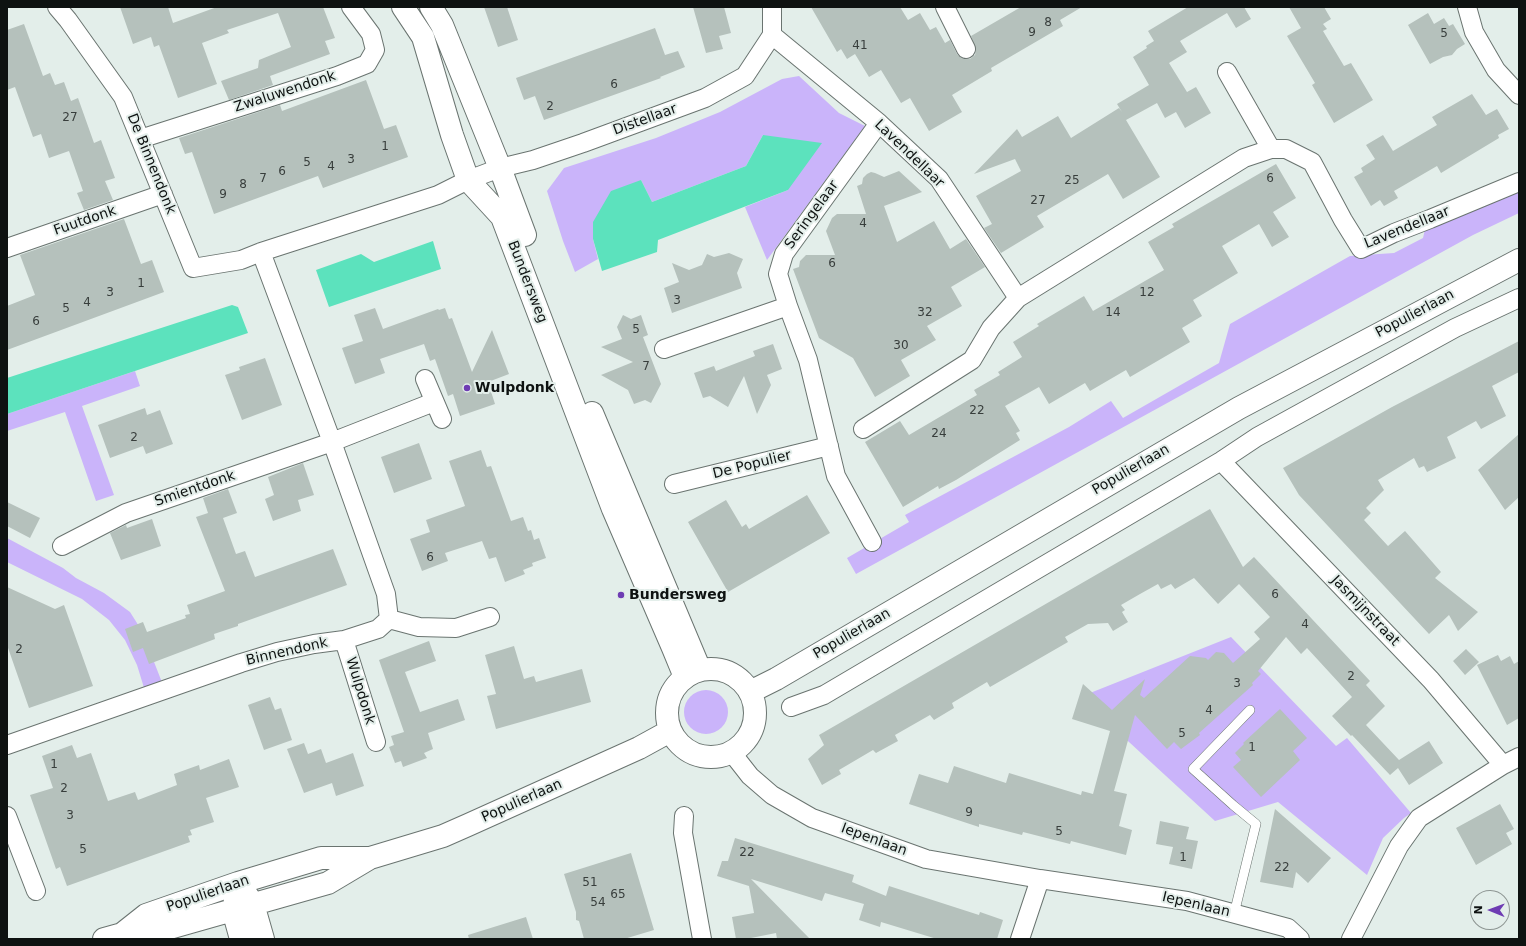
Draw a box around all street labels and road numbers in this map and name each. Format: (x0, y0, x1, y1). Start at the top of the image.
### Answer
street label: Zwaluwendonk (232, 68, 338, 116)
street label: Distellaar (611, 101, 679, 139)
street label: De Binnendonk (123, 111, 179, 217)
street label: Lavendellaar (871, 117, 947, 191)
street label: Seringelaar (782, 178, 842, 252)
street label: Fuutdonk (52, 202, 118, 240)
street label: Lavendellaar (1362, 203, 1452, 253)
street label: Bundersweg (504, 238, 550, 326)
street label: Populierlaan (1373, 286, 1457, 342)
street label: Populierlaan (1089, 441, 1173, 499)
street label: De Populier (711, 447, 793, 483)
street label: Smientdonk (153, 467, 237, 511)
street label: Jasmijnstraat (1327, 572, 1403, 650)
street label: Populierlaan (810, 605, 894, 663)
street label: Binnendonk (245, 634, 329, 670)
street label: Wulpdonk (342, 655, 378, 727)
street label: Populierlaan (479, 776, 565, 826)
street label: Iepenlaan (839, 820, 909, 860)
street label: Populierlaan (164, 872, 252, 916)
street label: Iepenlaan (1160, 889, 1232, 921)

